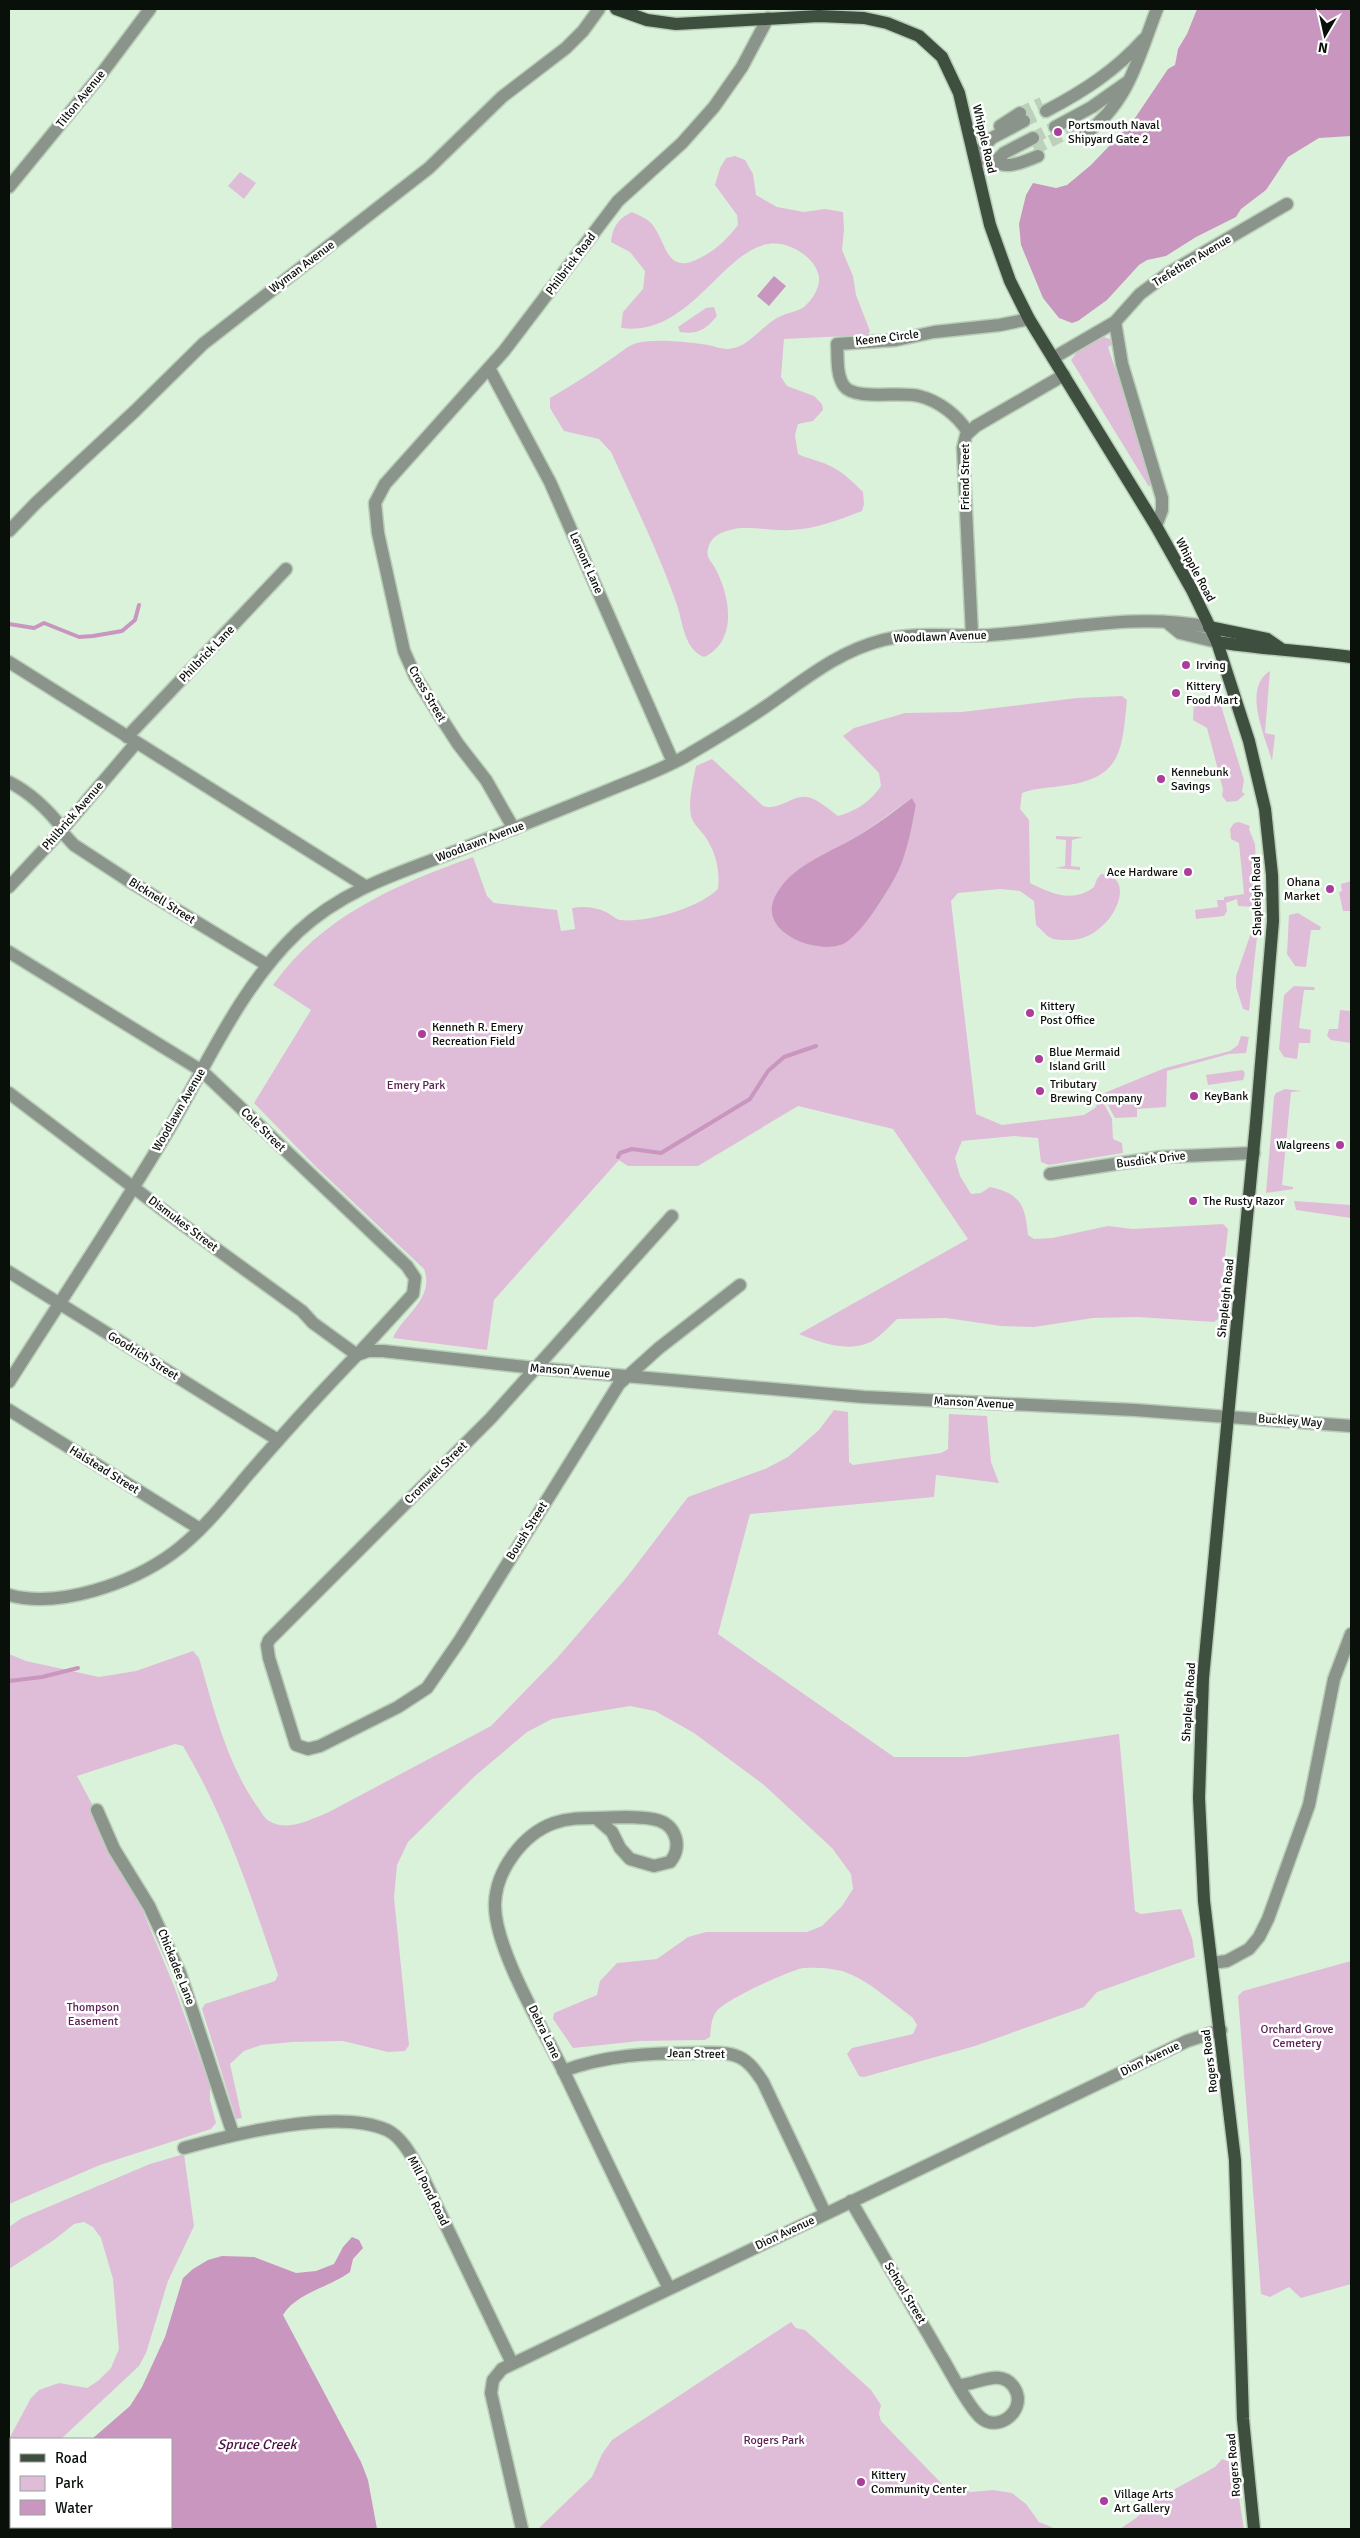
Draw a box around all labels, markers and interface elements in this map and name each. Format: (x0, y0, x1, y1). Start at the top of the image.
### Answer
north arrow (1300, 10, 1350, 60)
text: N (1317, 38, 1329, 57)
street label: Tilton Avenue (53, 67, 109, 131)
street label: Whipple Road (969, 103, 999, 175)
place label: Portsmouth Naval Shipyard Gate 2 (1068, 118, 1160, 147)
marker: Portsmouth Naval Shipyard Gate 2 (1052, 126, 1064, 138)
street label: Philbrick Road (543, 230, 599, 298)
street label: Trefethen Avenue (1150, 232, 1234, 290)
street label: Wyman Avenue (266, 237, 338, 297)
street label: Keene Circle (854, 327, 920, 349)
street label: Friend Street (958, 444, 973, 510)
street label: Lemont Lane (566, 530, 606, 596)
street label: Whipple Road (1172, 535, 1218, 605)
street label: Philbrick Lane (176, 622, 238, 686)
street label: Woodlawn Avenue (893, 628, 987, 646)
place label: Irving (1196, 658, 1226, 673)
marker: Irving (1180, 659, 1192, 671)
street label: Cross Street (405, 663, 449, 725)
place label: Kittery Food Mart (1186, 679, 1238, 708)
marker: Kittery Food Mart (1170, 687, 1182, 699)
place label: Kennebunk Savings (1171, 765, 1229, 794)
marker: Kennebunk Savings (1155, 773, 1167, 785)
street label: Philbrick Avenue (39, 779, 107, 853)
street label: Woodlawn Avenue (434, 818, 526, 866)
street label: Shapleigh Road (1249, 856, 1265, 936)
place label: Ace Hardware (1107, 865, 1178, 880)
marker: Ace Hardware (1182, 866, 1194, 878)
street label: Bicknell Street (126, 875, 198, 927)
place label: Ohana Market (1284, 875, 1320, 904)
marker: Ohana Market (1324, 883, 1336, 895)
place label: Kittery Post Office (1040, 999, 1095, 1028)
marker: Kittery Post Office (1024, 1007, 1036, 1019)
place label: Kenneth R. Emery Recreation Field (432, 1020, 524, 1049)
marker: Kenneth R. Emery Recreation Field (416, 1028, 428, 1040)
place label: Blue Mermaid Island Grill (1049, 1045, 1120, 1074)
marker: Blue Mermaid Island Grill (1033, 1053, 1045, 1065)
street label: Woodlawn Avenue (149, 1066, 209, 1154)
place label: Tributary Brewing Company (1050, 1077, 1142, 1106)
park label: Emery Park (387, 1078, 445, 1093)
marker: Tributary Brewing Company (1034, 1085, 1046, 1097)
place label: KeyBank (1204, 1089, 1248, 1104)
marker: KeyBank (1188, 1090, 1200, 1102)
street label: Cole Street (237, 1105, 289, 1155)
place label: Walgreens (1276, 1138, 1330, 1153)
marker: Walgreens (1334, 1139, 1346, 1151)
street label: Busdick Drive (1115, 1148, 1187, 1172)
street label: Dismukes Street (145, 1193, 221, 1255)
place label: The Rusty Razor (1203, 1194, 1285, 1209)
marker: The Rusty Razor (1187, 1195, 1199, 1207)
street label: Shapleigh Road (1214, 1258, 1238, 1338)
street label: Goodrich Street (105, 1328, 181, 1384)
street label: Manson Avenue (529, 1361, 611, 1381)
street label: Manson Avenue (933, 1393, 1015, 1413)
street label: Buckley Way (1258, 1411, 1323, 1431)
street label: Cromwell Street (402, 1439, 470, 1507)
street label: Halstead Street (66, 1443, 142, 1497)
street label: Boush Street (503, 1499, 551, 1563)
street label: Shapleigh Road (1179, 1662, 1199, 1742)
street label: Chickadee Lane (154, 1927, 198, 2007)
park label: Thompson Easement (67, 2000, 119, 2029)
street label: Debra Lane (525, 2003, 563, 2061)
park label: Orchard Grove Cemetery (1261, 2022, 1334, 2051)
street label: Rogers Road (1199, 2029, 1221, 2093)
street label: Dion Avenue (1118, 2038, 1182, 2080)
street label: Jean Street (667, 2046, 725, 2062)
street label: Mill Pond Road (404, 2154, 452, 2228)
street label: Dion Avenue (753, 2213, 817, 2253)
street label: School Street (881, 2260, 929, 2326)
park label: Rogers Park (744, 2433, 805, 2448)
street label: Rogers Road (1224, 2433, 1244, 2497)
water label: Spruce Creek (218, 2436, 298, 2453)
legend (10, 2438, 172, 2528)
text: Road (55, 2449, 87, 2467)
place label: Kittery Community Center (871, 2468, 967, 2497)
text: Park (55, 2474, 84, 2492)
marker: Kittery Community Center (855, 2476, 867, 2488)
place label: Village Arts Art Gallery (1114, 2487, 1174, 2516)
marker: Village Arts Art Gallery (1098, 2495, 1110, 2507)
text: Water (55, 2499, 93, 2517)

